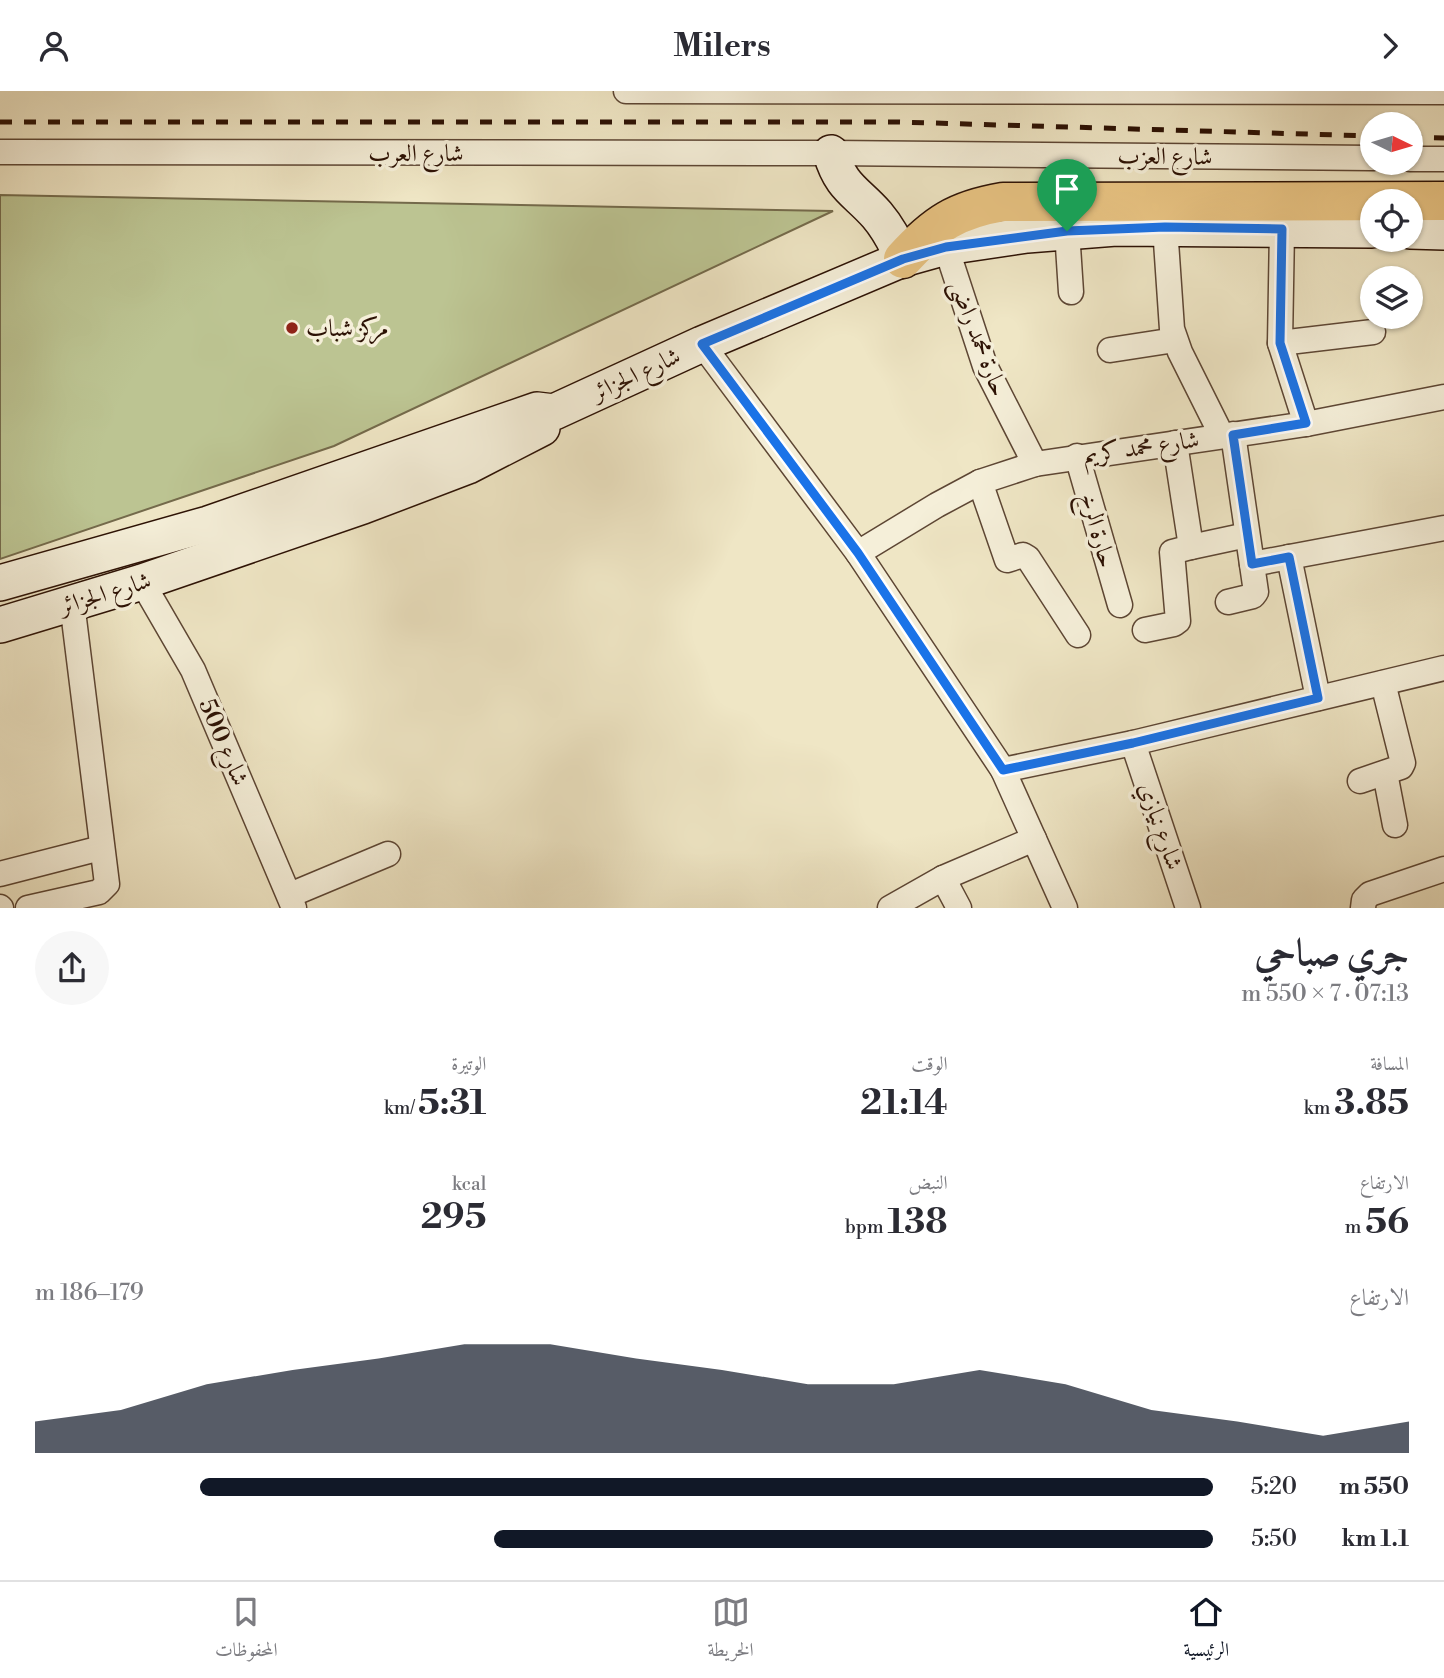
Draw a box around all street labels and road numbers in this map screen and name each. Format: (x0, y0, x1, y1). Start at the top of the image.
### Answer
street label: شارع العرب (368, 139, 464, 173)
street label: شارع العزب (1117, 141, 1213, 177)
street label: حارة محمد راضى (941, 276, 1014, 401)
street label: شارع الجزائر (585, 341, 687, 413)
street label: شارع محمد كريم (1081, 425, 1202, 476)
street label: حارة الرخ (1067, 489, 1122, 573)
street label: شارع الجزائر (53, 566, 156, 627)
street label: شارع 500 (188, 694, 255, 792)
street label: شارع نيازي (1127, 779, 1189, 875)

